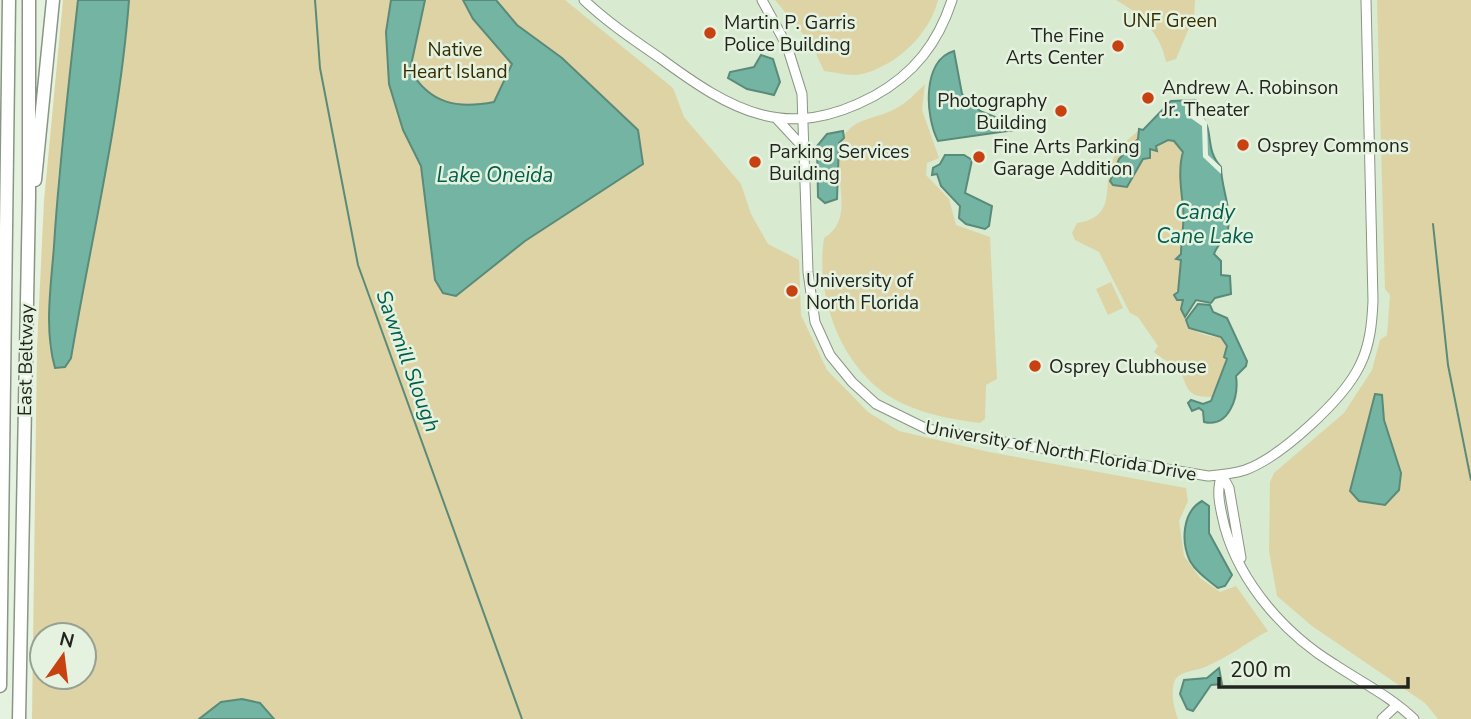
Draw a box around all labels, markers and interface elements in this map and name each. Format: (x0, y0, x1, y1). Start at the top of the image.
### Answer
park label: UNF Green (1123, 8, 1217, 34)
place label: Martin P. Garris Police Building (724, 10, 856, 58)
place label: The Fine Arts Center (1006, 23, 1104, 71)
marker: Martin P. Garris Police Building (702, 25, 718, 41)
park label: Native Heart Island (402, 37, 508, 85)
marker: The Fine Arts Center (1110, 38, 1126, 54)
place label: Andrew A. Robinson Jr. Theater (1161, 75, 1339, 123)
place label: Photography Building (937, 88, 1047, 136)
marker: Andrew A. Robinson Jr. Theater (1140, 90, 1156, 106)
marker: Photography Building (1053, 103, 1069, 119)
place label: Osprey Commons (1257, 133, 1409, 159)
place label: Fine Arts Parking Garage Addition (993, 134, 1140, 182)
marker: Osprey Commons (1235, 137, 1251, 153)
place label: Parking Services Building (769, 139, 909, 187)
marker: Fine Arts Parking Garage Addition (971, 149, 987, 165)
marker: Parking Services Building (747, 154, 763, 170)
water label: Lake Oneida (437, 161, 553, 189)
water label: Candy Cane Lake (1156, 198, 1254, 250)
place label: University of North Florida (806, 268, 919, 316)
marker: University of North Florida (784, 283, 800, 299)
water label: Sawmill Slough (369, 286, 447, 436)
street label: East Beltway (12, 303, 40, 416)
place label: Osprey Clubhouse (1049, 354, 1207, 380)
marker: Osprey Clubhouse (1027, 358, 1043, 374)
street label: University of North Florida Drive (923, 414, 1199, 488)
north arrow (28, 621, 98, 691)
text: N (57, 626, 77, 655)
scale bar (1219, 646, 1408, 690)
text: 200 m (1230, 656, 1291, 684)

